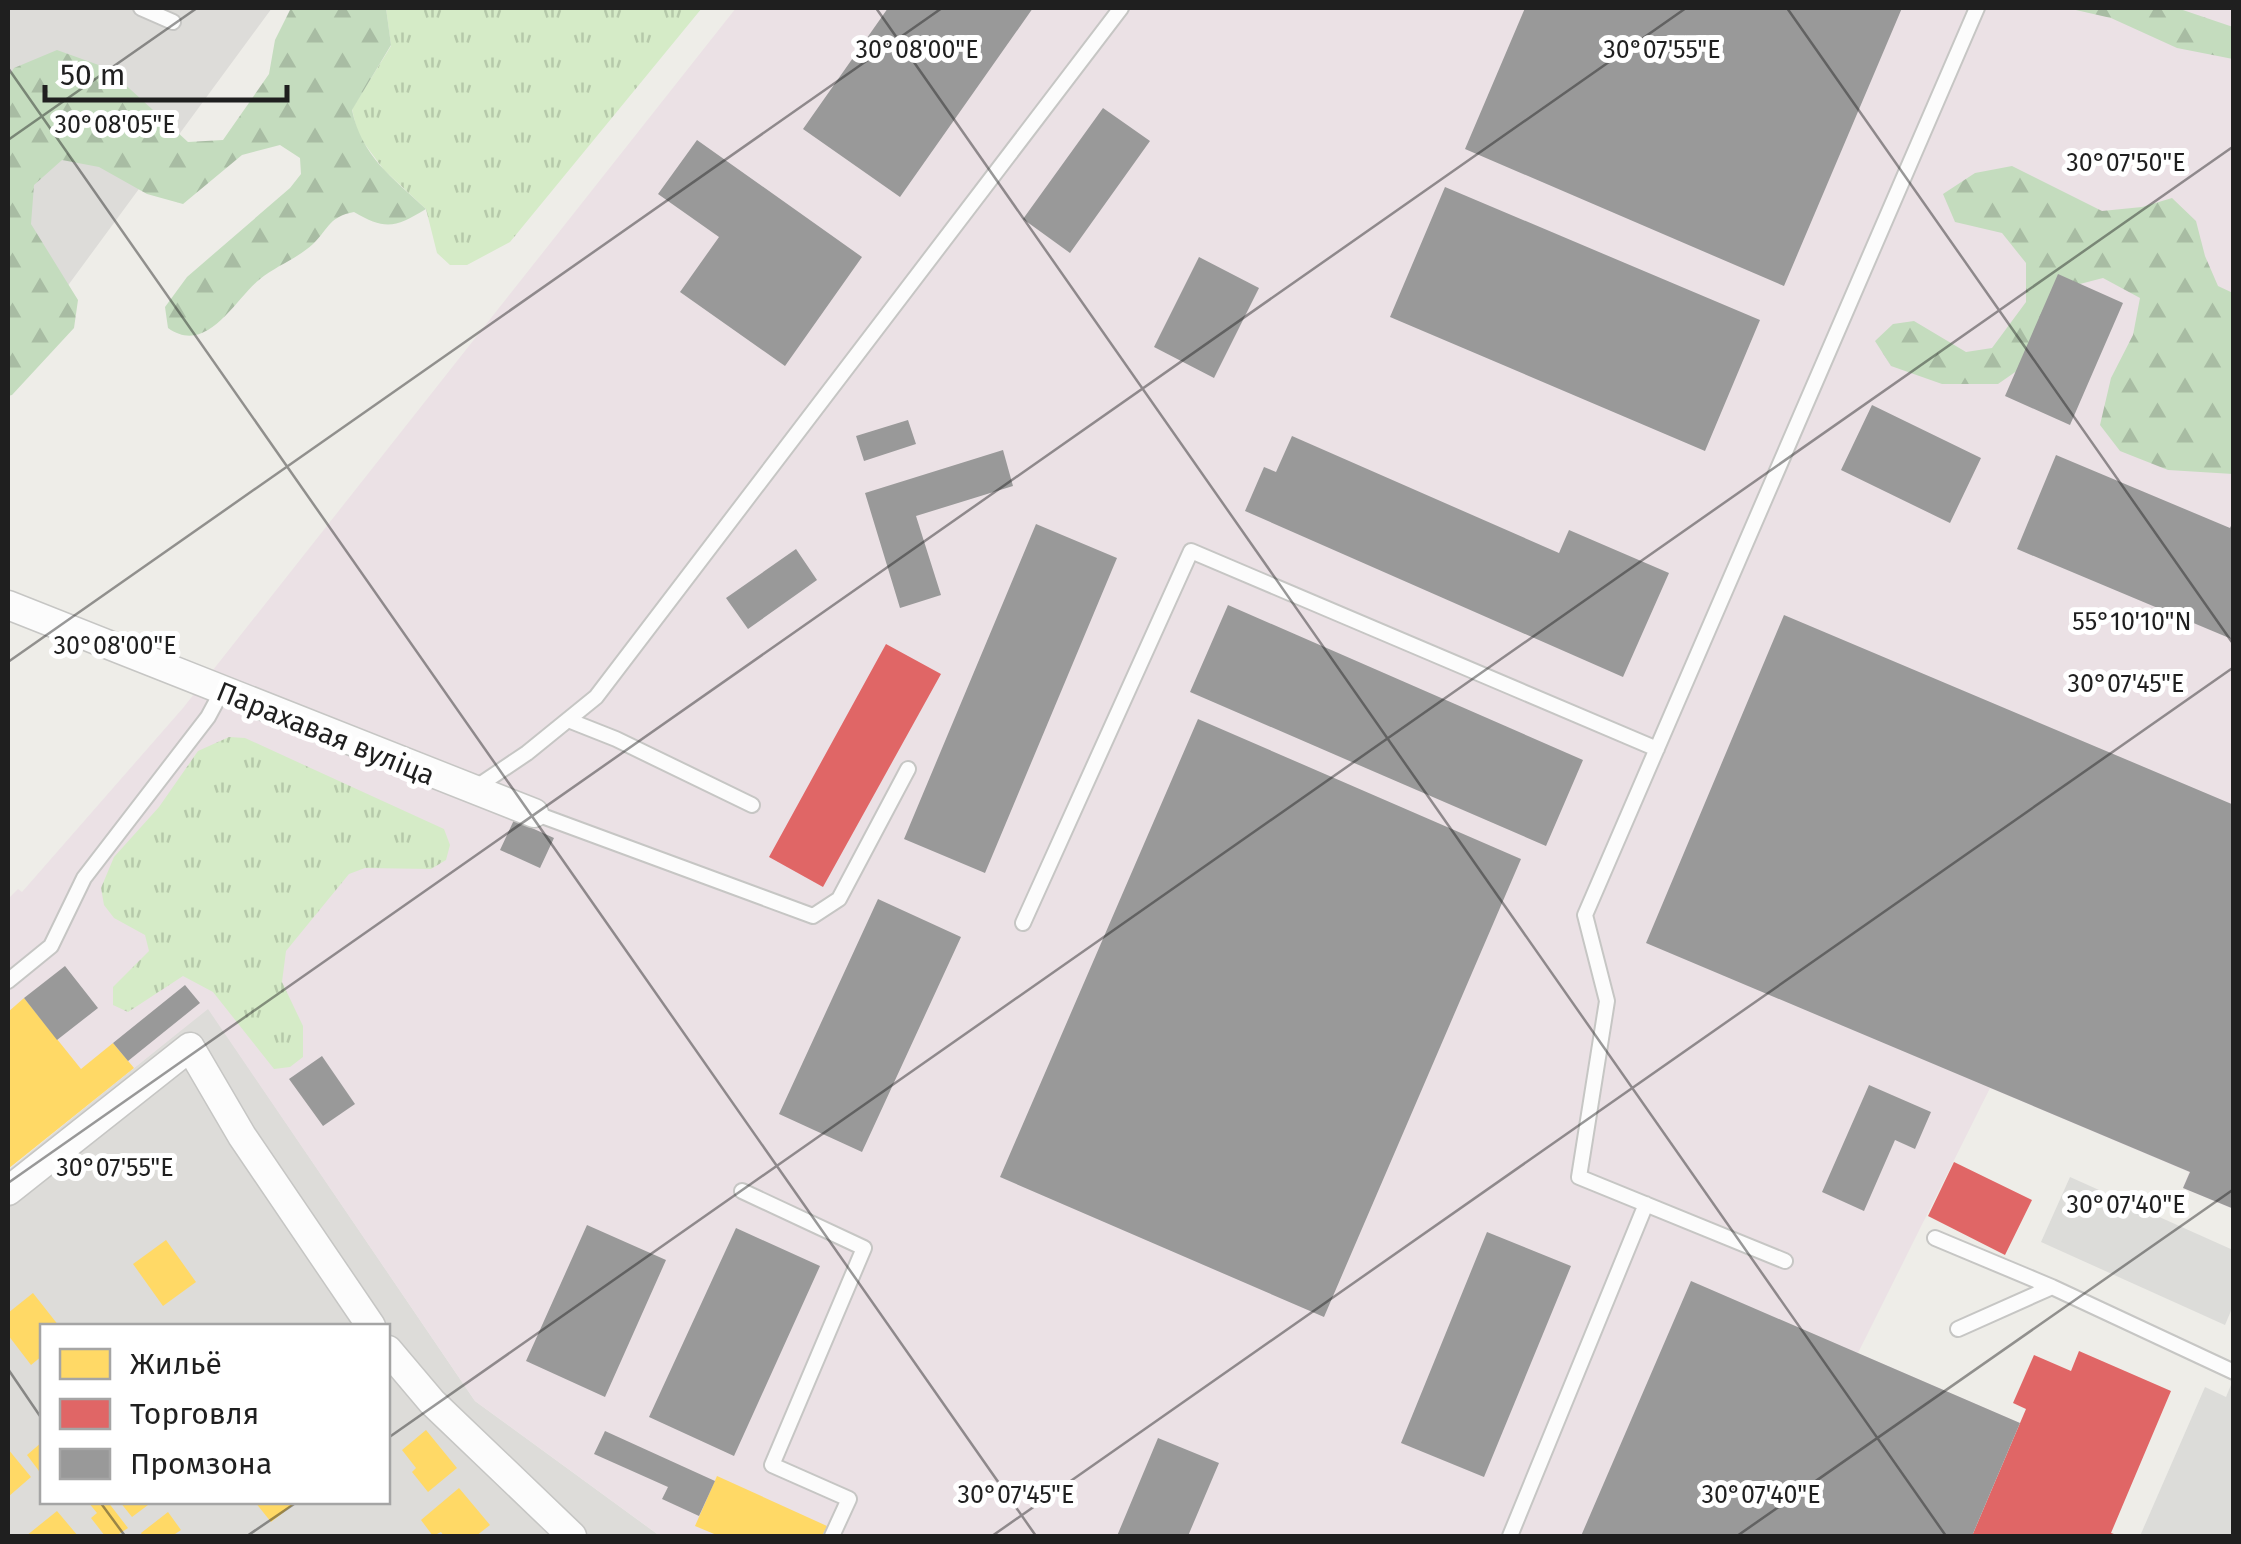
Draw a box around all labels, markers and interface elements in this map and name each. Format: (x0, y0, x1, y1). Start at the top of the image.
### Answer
text: 30°08'00"E (855, 35, 979, 65)
text: 30°07'55"E (1603, 35, 1721, 65)
scale bar (45, 40, 288, 102)
text: 50 m (60, 57, 125, 93)
text: 30°08'05"E (54, 110, 176, 140)
text: 30°07'50"E (2066, 148, 2186, 178)
text: 55°10'10"N (2072, 607, 2192, 637)
text: 30°08'00"E (53, 631, 177, 661)
text: 30°07'45"E (2068, 669, 2184, 699)
street label: Парахавая вуліца (212, 675, 440, 792)
text: 30°07'55"E (56, 1153, 174, 1183)
text: 30°07'40"E (2066, 1190, 2186, 1220)
legend (40, 1324, 390, 1504)
text: Жильё (130, 1346, 222, 1382)
text: Торговля (130, 1396, 259, 1432)
text: Промзона (130, 1446, 272, 1482)
text: 30°07'45"E (958, 1480, 1074, 1510)
text: 30°07'40"E (1701, 1480, 1821, 1510)

